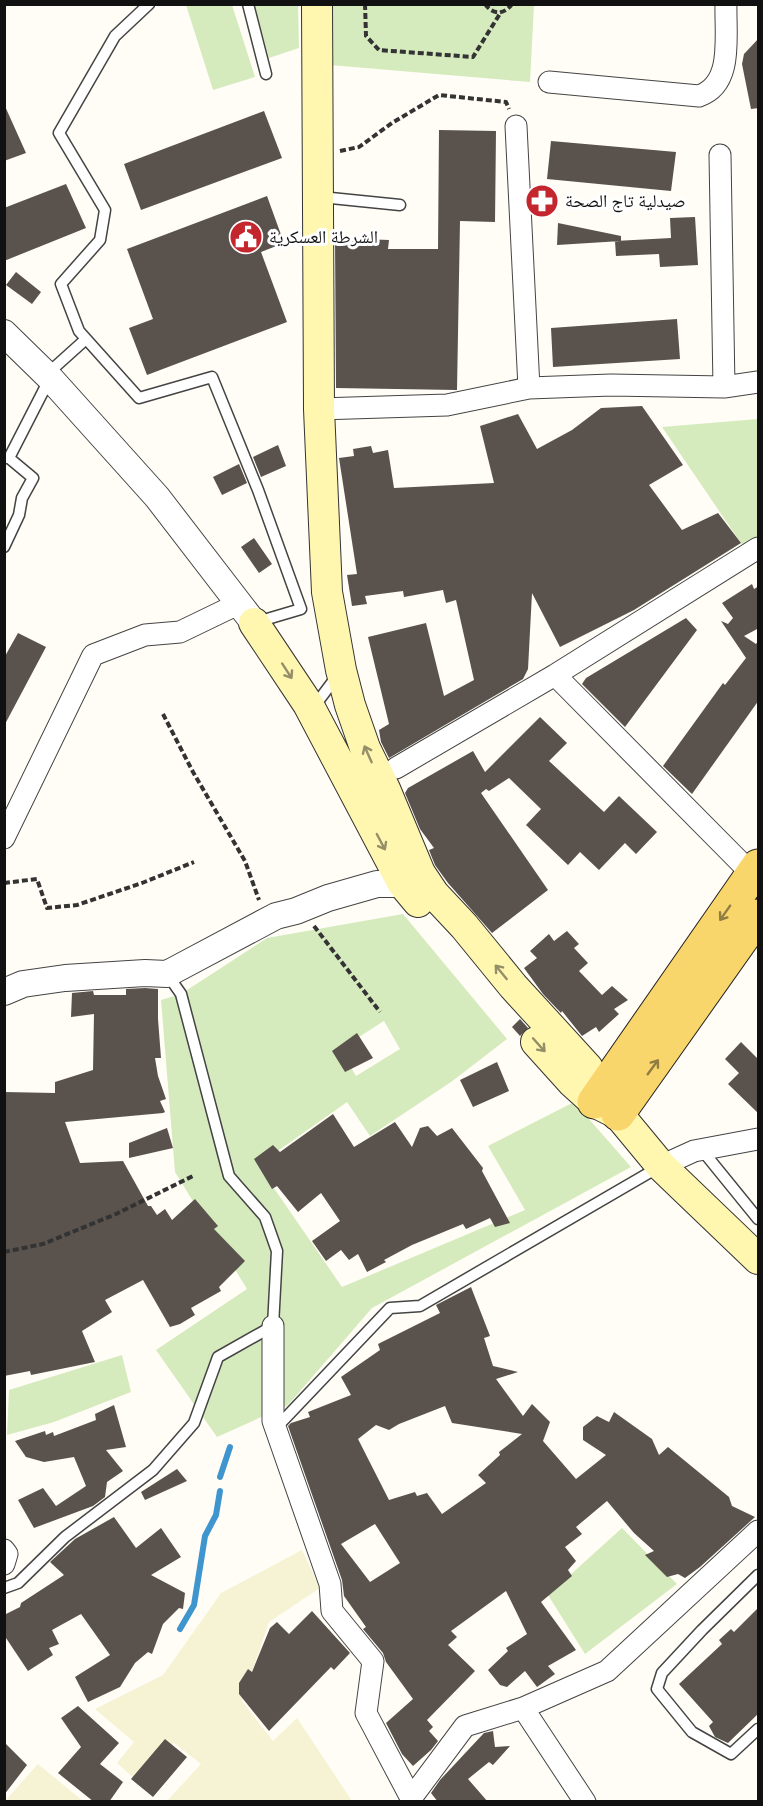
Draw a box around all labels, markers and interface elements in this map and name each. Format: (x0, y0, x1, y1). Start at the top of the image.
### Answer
pharmacy icon: صيدلية تاج الصحة (524, 183, 560, 219)
place label: صيدلية تاج الصحة (565, 188, 686, 213)
public building icon: الشرطة العسكرية (228, 219, 264, 255)
place label: الشرطة العسكرية (269, 224, 378, 248)
one-way arrow (281, 662, 293, 679)
one-way arrow (362, 746, 374, 764)
one-way arrow (375, 833, 387, 850)
one-way arrow (719, 905, 731, 921)
one-way arrow (495, 964, 508, 980)
one-way arrow (532, 1037, 546, 1052)
one-way arrow (646, 1060, 659, 1076)

